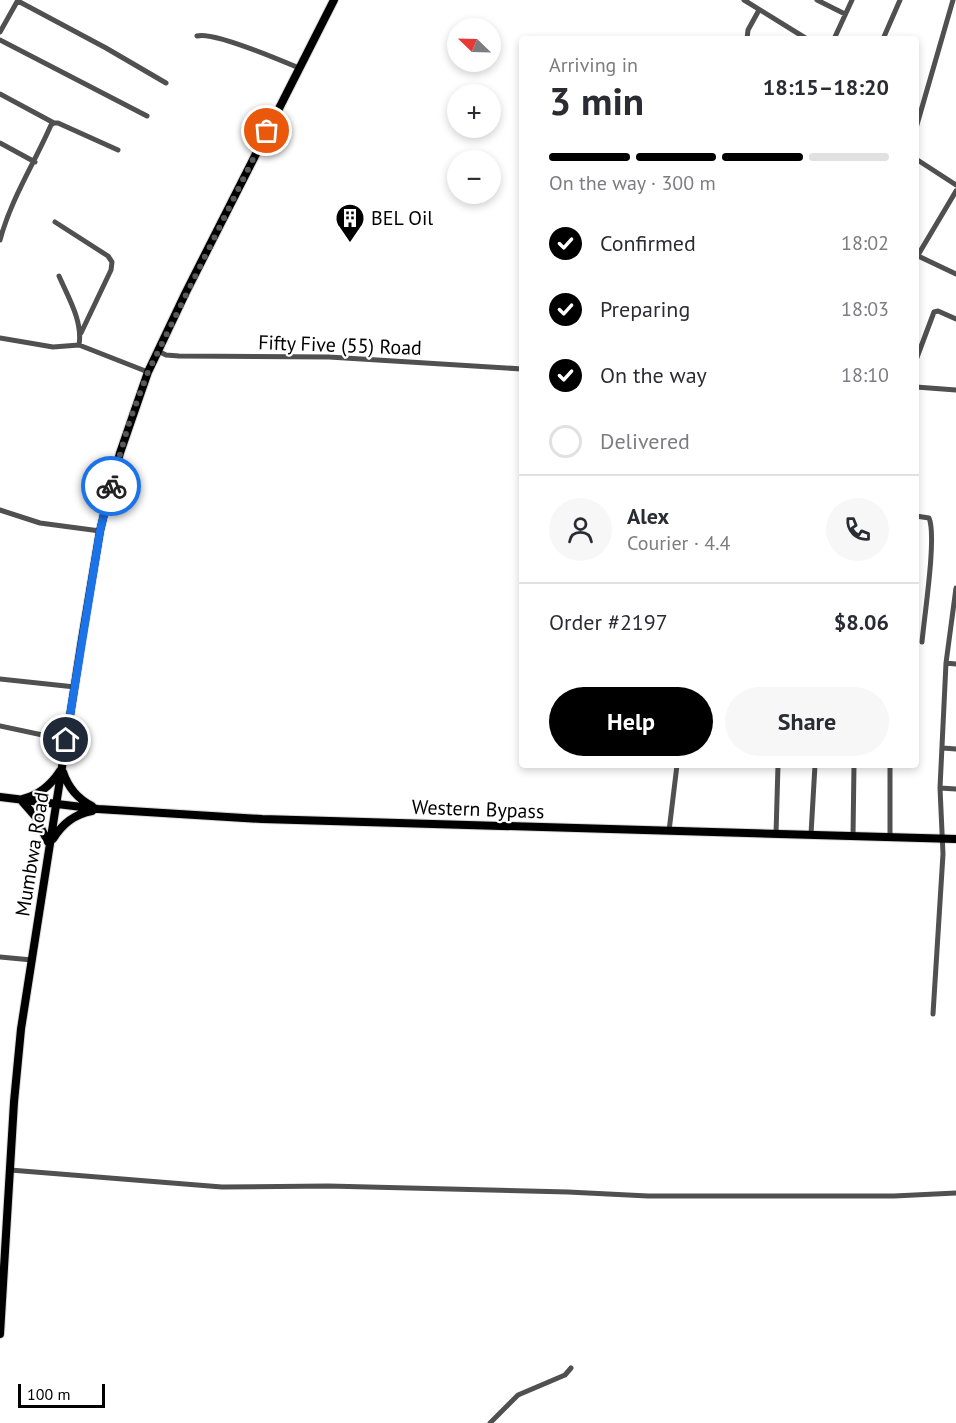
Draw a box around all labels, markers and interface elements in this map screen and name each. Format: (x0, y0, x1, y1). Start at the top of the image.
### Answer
north arrow (447, 18, 501, 72)
map controls (447, 18, 501, 204)
text: Arriving in (549, 52, 638, 78)
text: 18:15–18:20 (763, 73, 889, 101)
text: 3 min (549, 75, 644, 126)
button: + (447, 84, 501, 138)
pin (241, 105, 292, 156)
icon: bag (250, 114, 283, 147)
button: − (447, 150, 501, 204)
text: On the way · 300 m (549, 170, 716, 196)
building icon: BEL Oil (334, 202, 366, 244)
place label: BEL Oil (371, 205, 433, 231)
icon: check (549, 227, 582, 260)
text: Confirmed (600, 229, 696, 257)
text: 18:02 (841, 230, 889, 256)
icon: check (549, 293, 582, 326)
text: Preparing (600, 295, 690, 323)
text: 18:03 (841, 296, 889, 322)
street label: Fifty Five (55) Road (258, 329, 422, 361)
icon: check (549, 359, 582, 392)
text: On the way (600, 361, 707, 389)
text: 18:10 (841, 362, 889, 388)
text: Delivered (600, 427, 690, 455)
courier (81, 456, 141, 516)
icon: bike (95, 470, 128, 503)
button: person (549, 498, 612, 561)
button: phone (826, 498, 889, 561)
text: Alex (627, 502, 669, 530)
text: Courier · 4.4 (627, 530, 730, 556)
text: Order #2197 (549, 608, 668, 636)
text: $8.06 (834, 608, 889, 636)
button: Help (549, 687, 713, 756)
button: Share (725, 687, 889, 756)
pin (40, 714, 91, 765)
icon: home (49, 723, 82, 756)
street label: Mumbwa Road (9, 790, 55, 918)
street label: Western Bypass (411, 794, 545, 824)
scale bar (18, 1381, 105, 1408)
text: 100 m (27, 1384, 70, 1404)

